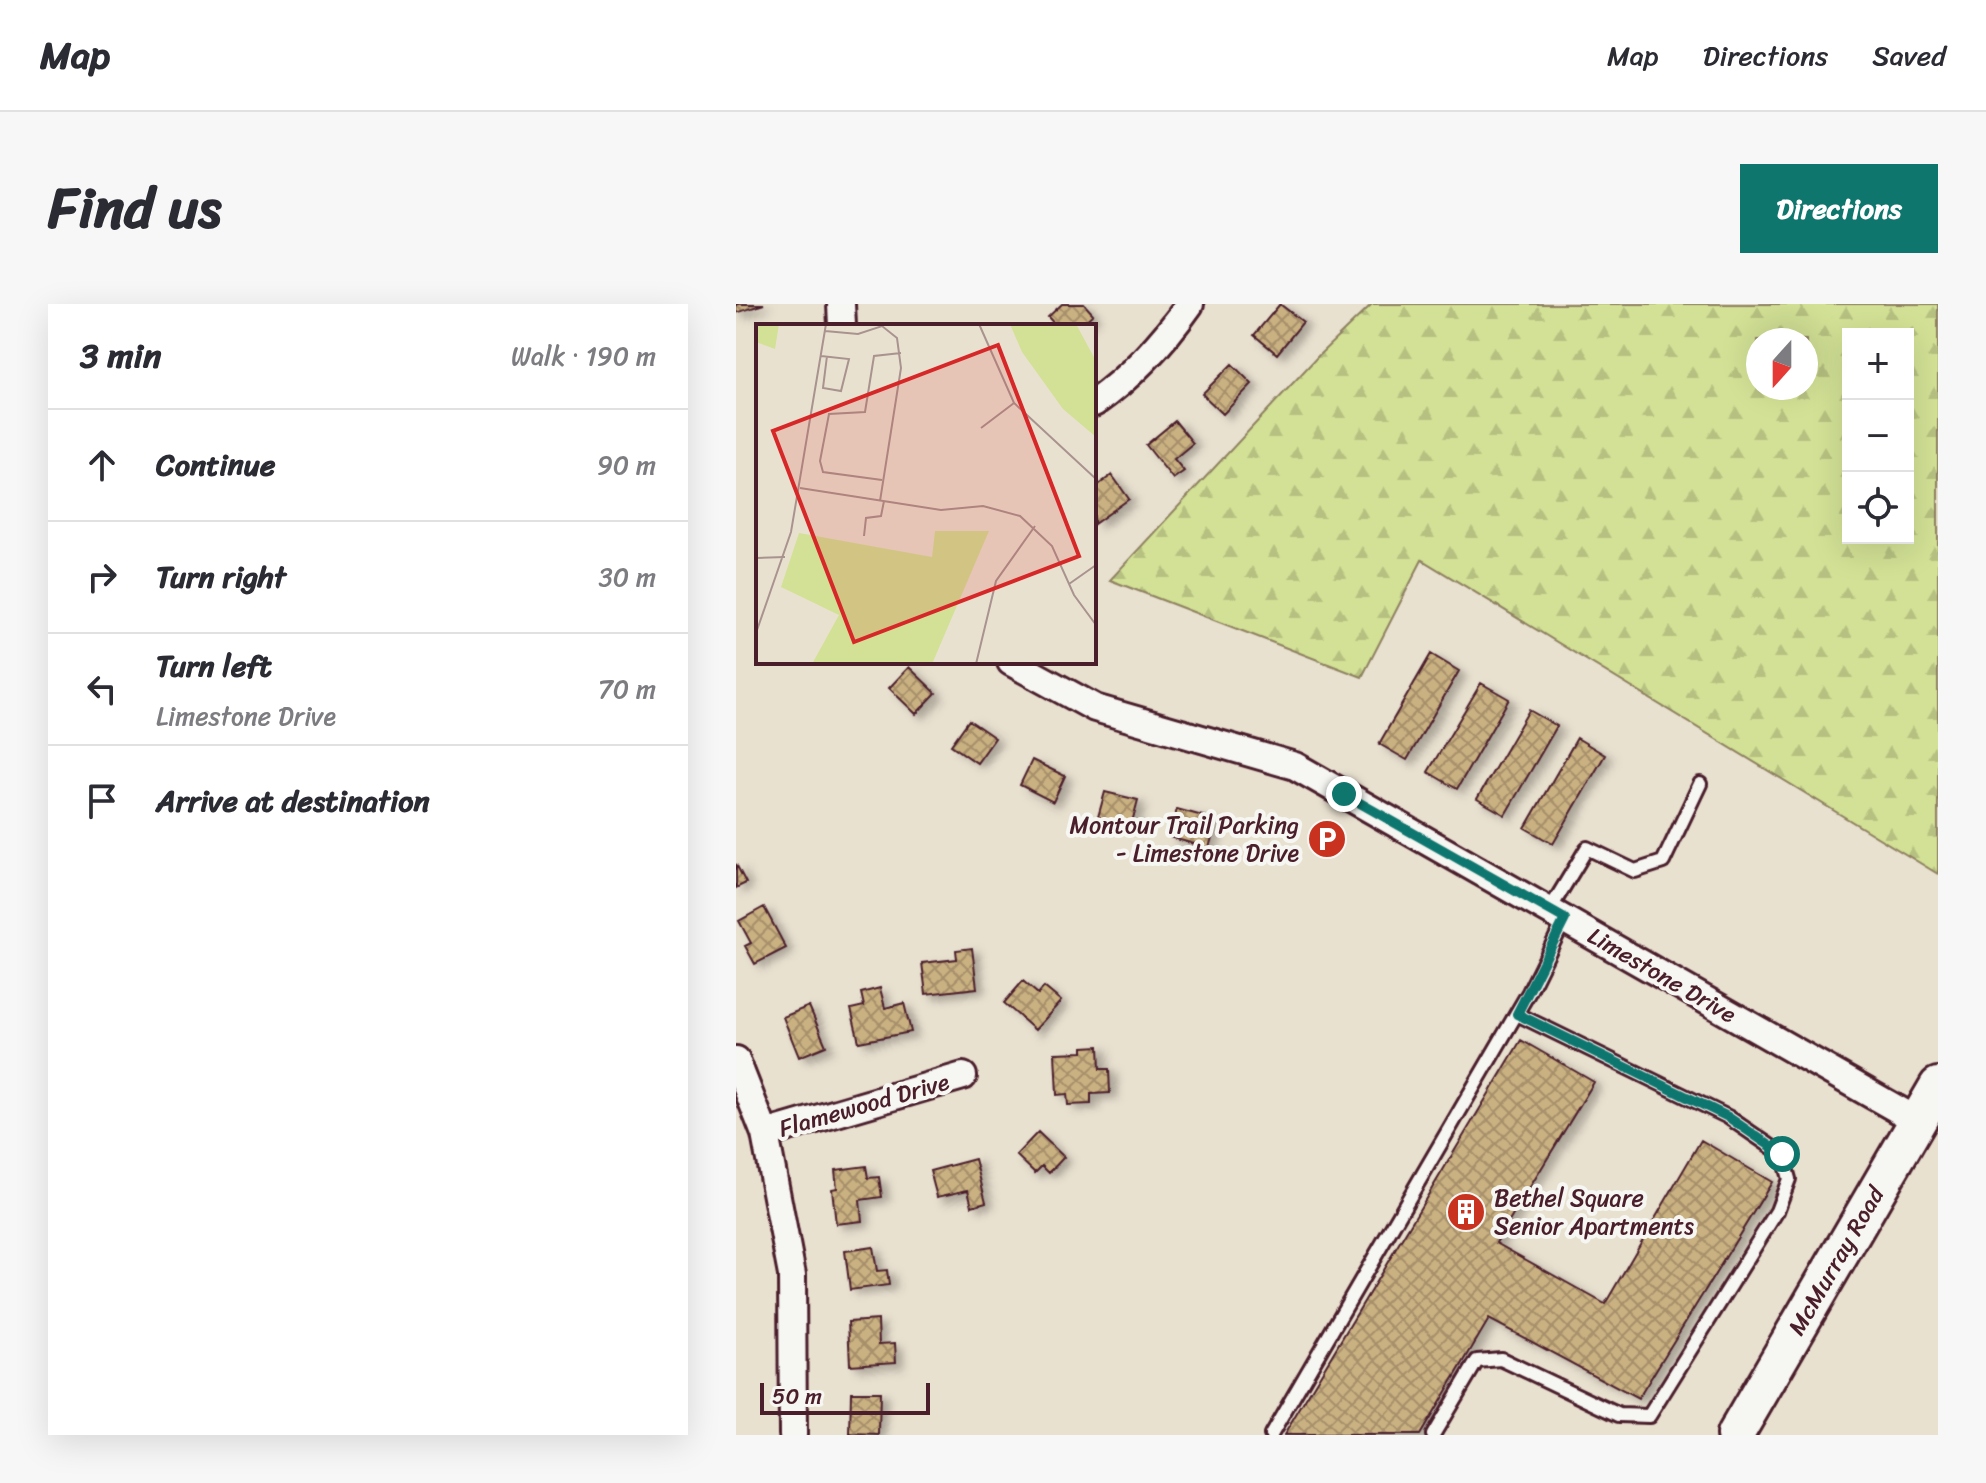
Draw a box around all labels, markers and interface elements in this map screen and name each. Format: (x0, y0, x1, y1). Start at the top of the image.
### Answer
text: Map (40, 22, 110, 89)
text: Map (1607, 31, 1659, 80)
text: Directions (1703, 31, 1828, 80)
text: Saved (1872, 31, 1946, 80)
text: Find us (48, 159, 221, 258)
button: Directions (1740, 164, 1938, 253)
inset map (756, 324, 1096, 664)
text: 3 min (80, 326, 161, 386)
north arrow (1746, 328, 1818, 400)
map controls (1842, 328, 1914, 544)
button: + (1842, 328, 1914, 400)
text: Walk · 190 m (511, 333, 656, 379)
button: − (1842, 400, 1914, 472)
text: Continue (156, 438, 275, 492)
text: 90 m (597, 442, 656, 488)
icon: ahead (80, 443, 124, 487)
button: locate (1842, 472, 1914, 544)
text: Turn right (156, 550, 286, 604)
text: 30 m (599, 554, 656, 600)
icon: right (80, 555, 124, 599)
text: Turn left (156, 639, 272, 693)
text: 70 m (598, 666, 656, 712)
icon: left (80, 667, 124, 711)
text: Limestone Drive (156, 693, 336, 739)
text: Arrive at destination (156, 774, 430, 828)
route end (1326, 776, 1362, 812)
icon: arrive (80, 779, 124, 823)
place label: Montour Trail Parking - Limestone Drive (1069, 804, 1299, 874)
parking icon: Montour Trail Parking - Limestone Drive (1306, 818, 1348, 860)
street label: Limestone Drive (1580, 915, 1745, 1035)
street label: Flamewood Drive (774, 1060, 955, 1149)
route start (1764, 1136, 1800, 1172)
place label: Bethel Square Senior Apartments (1494, 1177, 1694, 1247)
street label: McMurray Road (1776, 1177, 1896, 1344)
building icon: Bethel Square Senior Apartments (1445, 1191, 1487, 1233)
text: 50 m (772, 1377, 822, 1416)
scale bar (760, 1379, 930, 1415)

